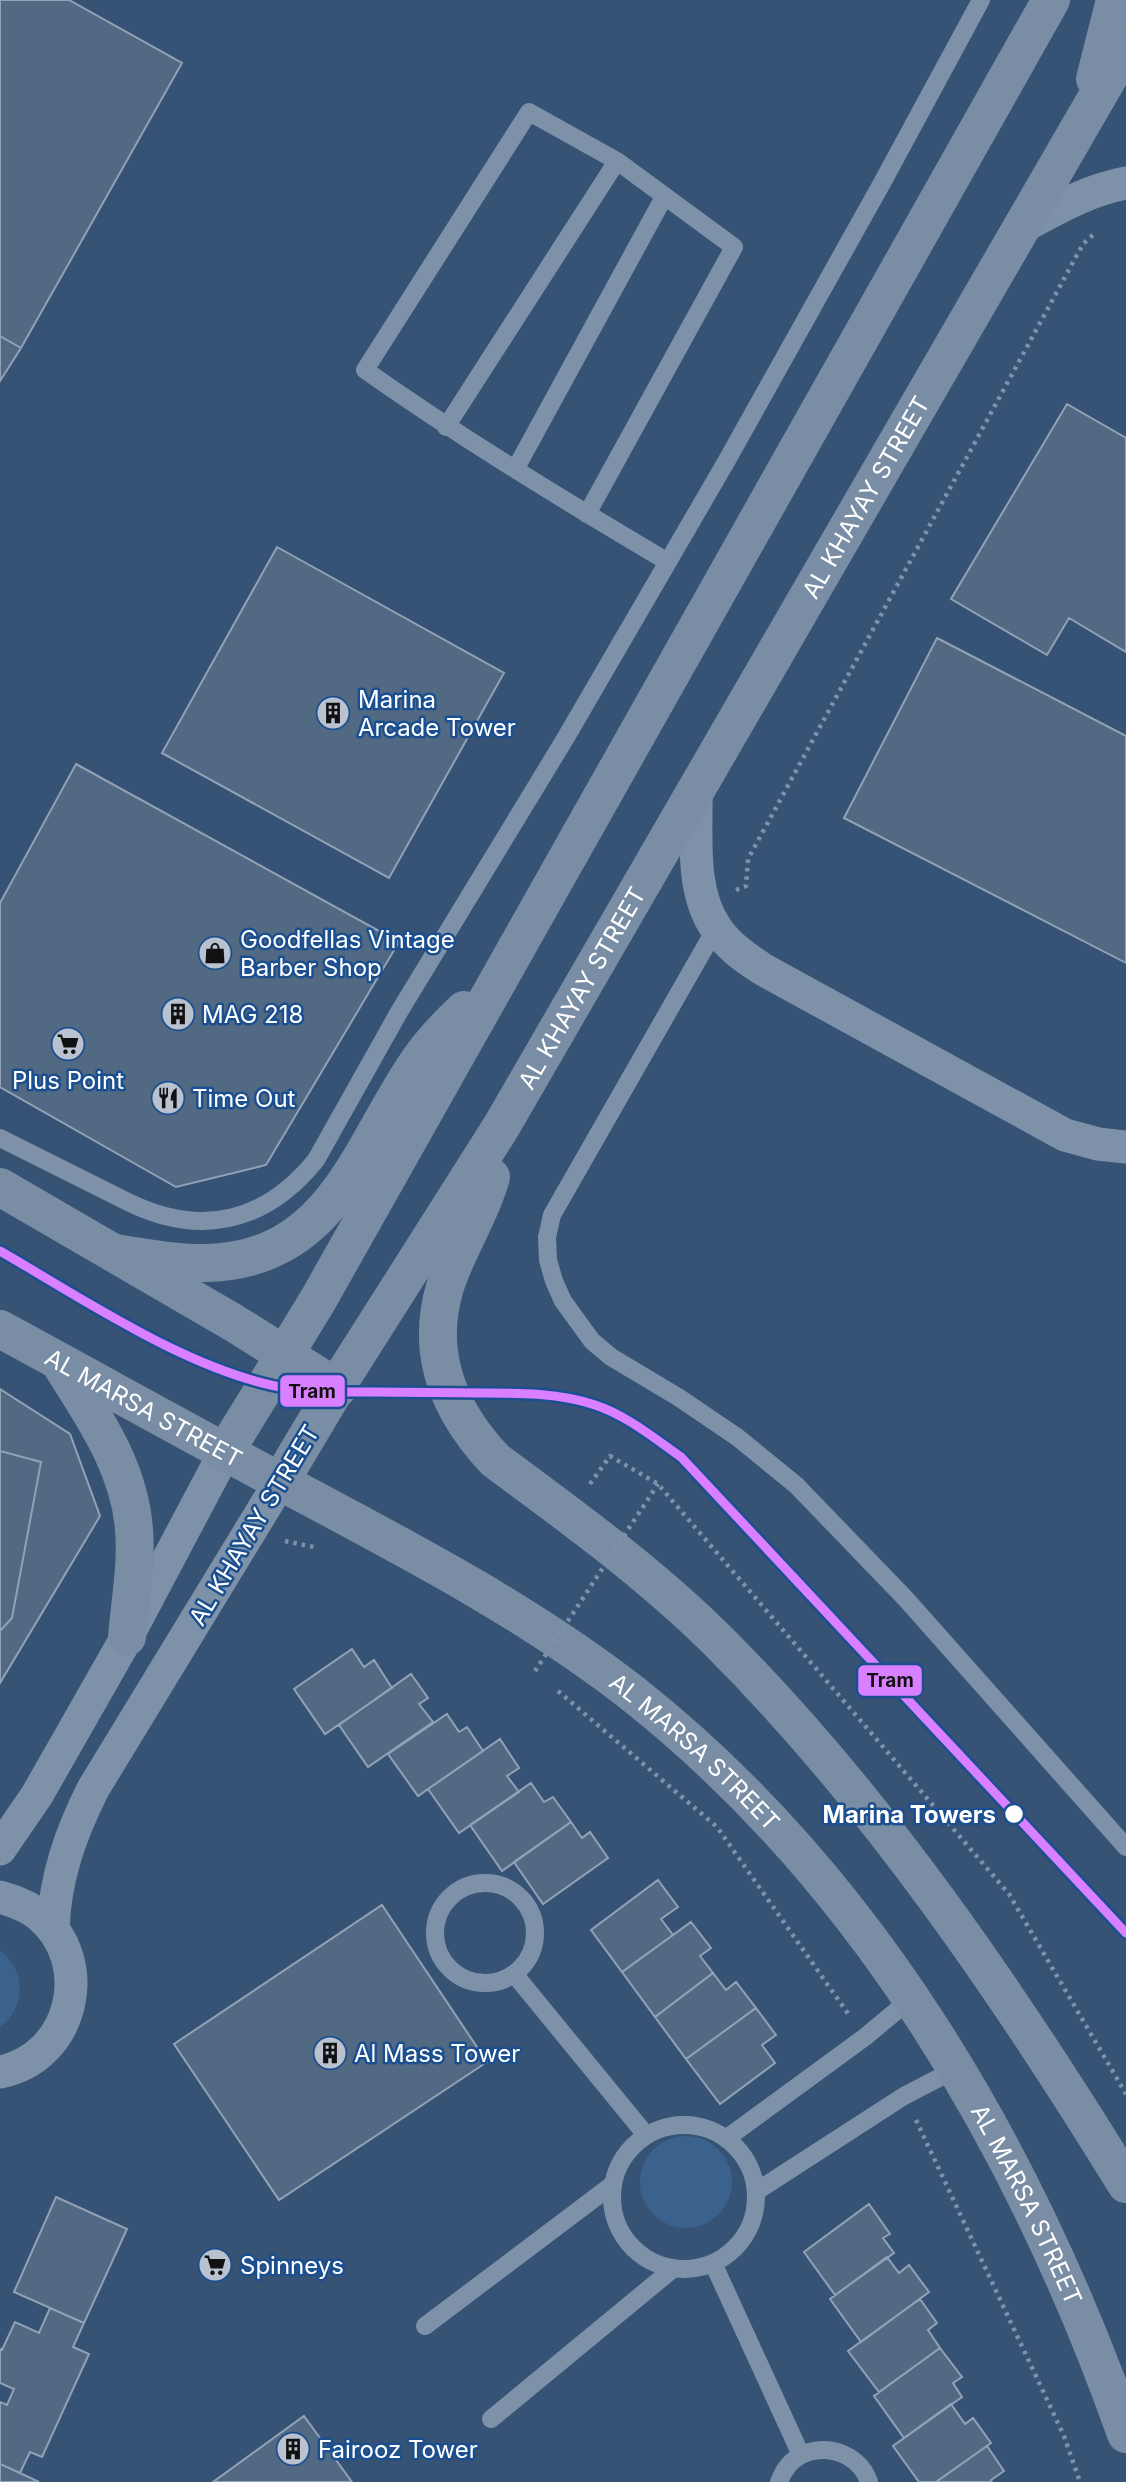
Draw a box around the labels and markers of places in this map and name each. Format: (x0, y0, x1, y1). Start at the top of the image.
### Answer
place label: Marina Arcade Tower (358, 685, 516, 742)
building icon: Marina Arcade Tower (314, 694, 352, 732)
place label: Goodfellas Vintage Barber Shop (240, 925, 455, 982)
shop icon: Goodfellas Vintage Barber Shop (196, 934, 234, 972)
building icon: MAG 218 (159, 995, 197, 1033)
place label: MAG 218 (202, 1000, 303, 1029)
supermarket icon: Plus Point (49, 1025, 87, 1063)
place label: Plus Point (12, 1066, 124, 1095)
restaurant icon: Time Out (149, 1079, 187, 1117)
place label: Time Out (192, 1084, 296, 1113)
place label: Marina Towers (823, 1800, 996, 1829)
marker: Marina Towers (1003, 1803, 1025, 1825)
building icon: Al Mass Tower (311, 2034, 349, 2072)
place label: Al Mass Tower (354, 2039, 520, 2068)
supermarket icon: Spinneys (196, 2246, 234, 2284)
place label: Spinneys (240, 2251, 344, 2280)
building icon: Fairooz Tower (274, 2430, 312, 2468)
place label: Fairooz Tower (318, 2435, 478, 2464)

